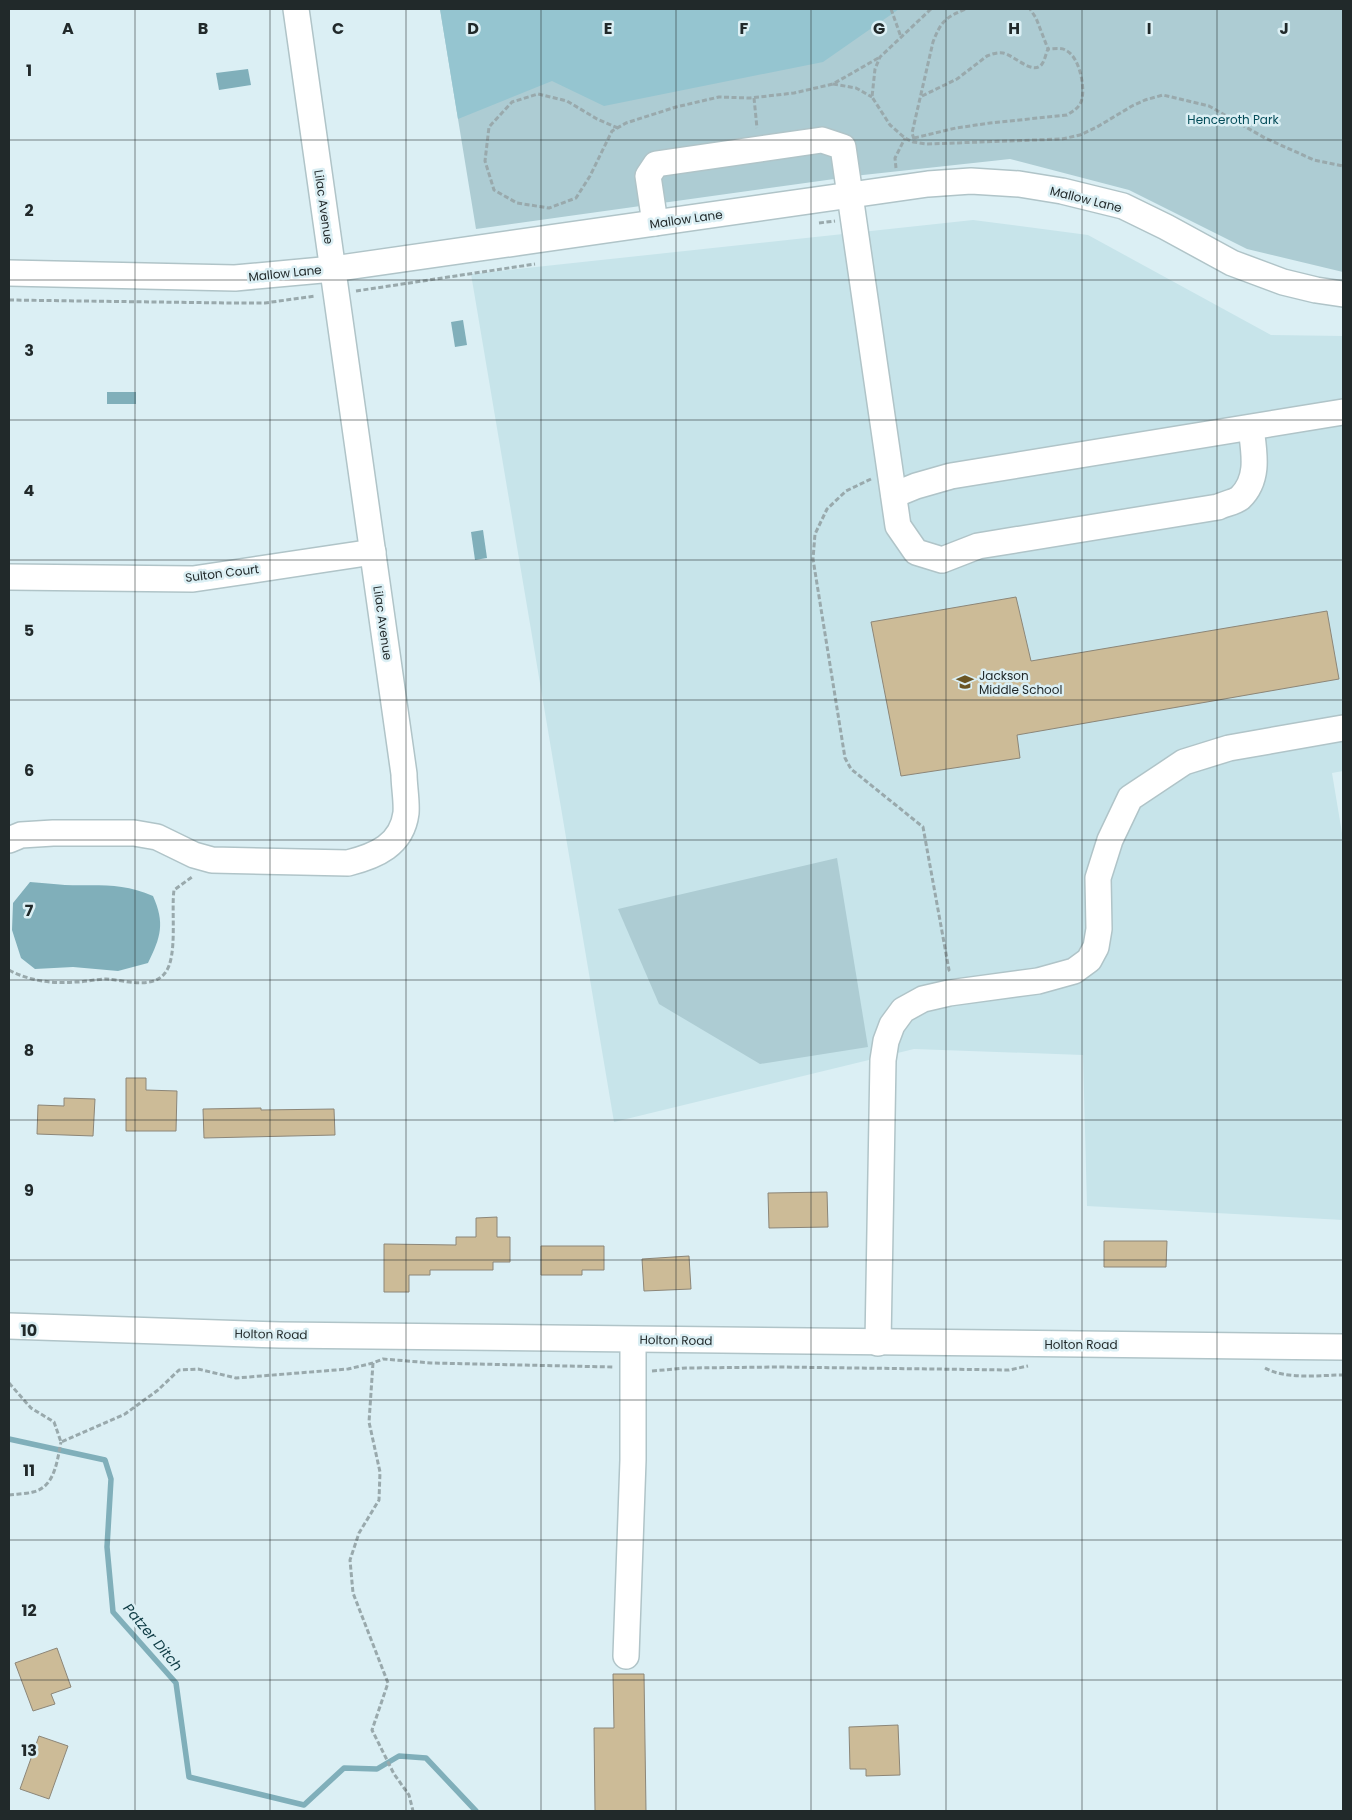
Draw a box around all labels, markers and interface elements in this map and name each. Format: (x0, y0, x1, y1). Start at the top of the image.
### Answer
text: A (62, 17, 74, 40)
text: B (198, 17, 208, 40)
text: C (332, 17, 344, 40)
text: D (467, 17, 479, 40)
text: E (604, 17, 612, 40)
text: F (740, 17, 749, 40)
text: G (873, 17, 885, 40)
text: H (1008, 17, 1020, 40)
text: I (1147, 17, 1151, 40)
text: J (1279, 17, 1289, 40)
text: 1 (26, 59, 32, 82)
park label: Henceroth Park (1187, 111, 1279, 128)
street label: Lilac Avenue (310, 169, 338, 245)
street label: Mallow Lane (1048, 182, 1124, 216)
text: 2 (24, 199, 34, 222)
street label: Mallow Lane (648, 205, 724, 233)
street label: Mallow Lane (248, 261, 322, 285)
text: 3 (24, 339, 34, 362)
text: 4 (24, 479, 35, 502)
street label: Sulton Court (184, 560, 260, 586)
street label: Lilac Avenue (369, 585, 397, 661)
text: 5 (24, 619, 34, 642)
place label: Jackson Middle School (979, 667, 1062, 698)
school or university icon: Jackson Middle School (955, 672, 975, 692)
text: 6 (24, 759, 34, 782)
text: 7 (25, 899, 34, 922)
text: 8 (24, 1039, 34, 1062)
text: 9 (24, 1179, 34, 1202)
text: 10 (21, 1319, 37, 1342)
street label: Holton Road (234, 1325, 308, 1343)
street label: Holton Road (639, 1331, 713, 1349)
street label: Holton Road (1044, 1336, 1118, 1353)
text: 11 (23, 1459, 35, 1482)
text: 12 (21, 1599, 37, 1622)
water label: Patzer Ditch (119, 1599, 187, 1675)
text: 13 (21, 1739, 37, 1762)

